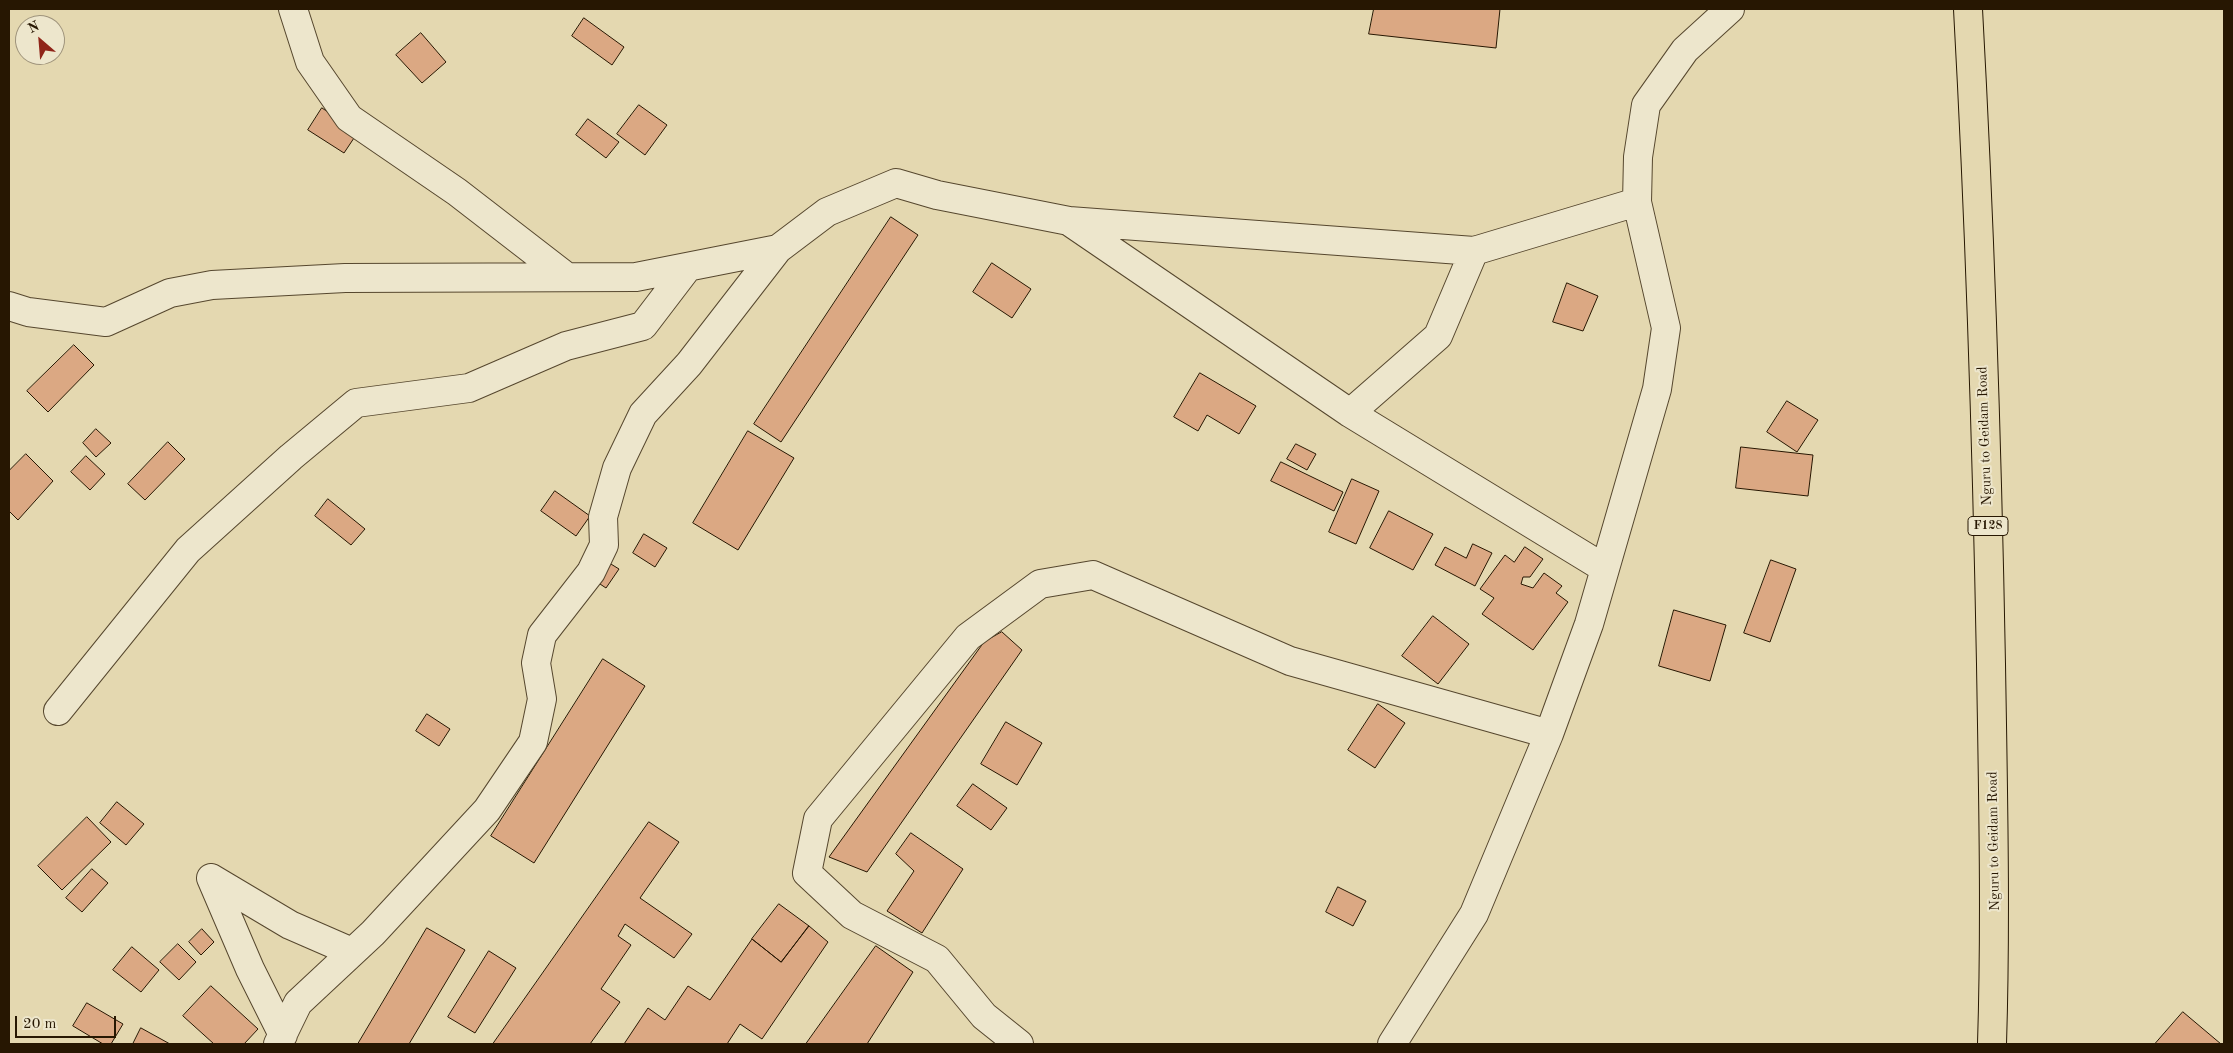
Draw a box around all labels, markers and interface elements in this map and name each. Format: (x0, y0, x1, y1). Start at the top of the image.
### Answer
north arrow (15, 15, 65, 65)
text: N (26, 19, 42, 36)
street label: Nguru to Geidam Road (1974, 366, 1996, 506)
road number: F128 (1968, 516, 2008, 536)
street label: Nguru to Geidam Road (1984, 771, 2004, 911)
scale bar (18, 1006, 119, 1038)
text: 20 m (23, 1017, 57, 1032)

